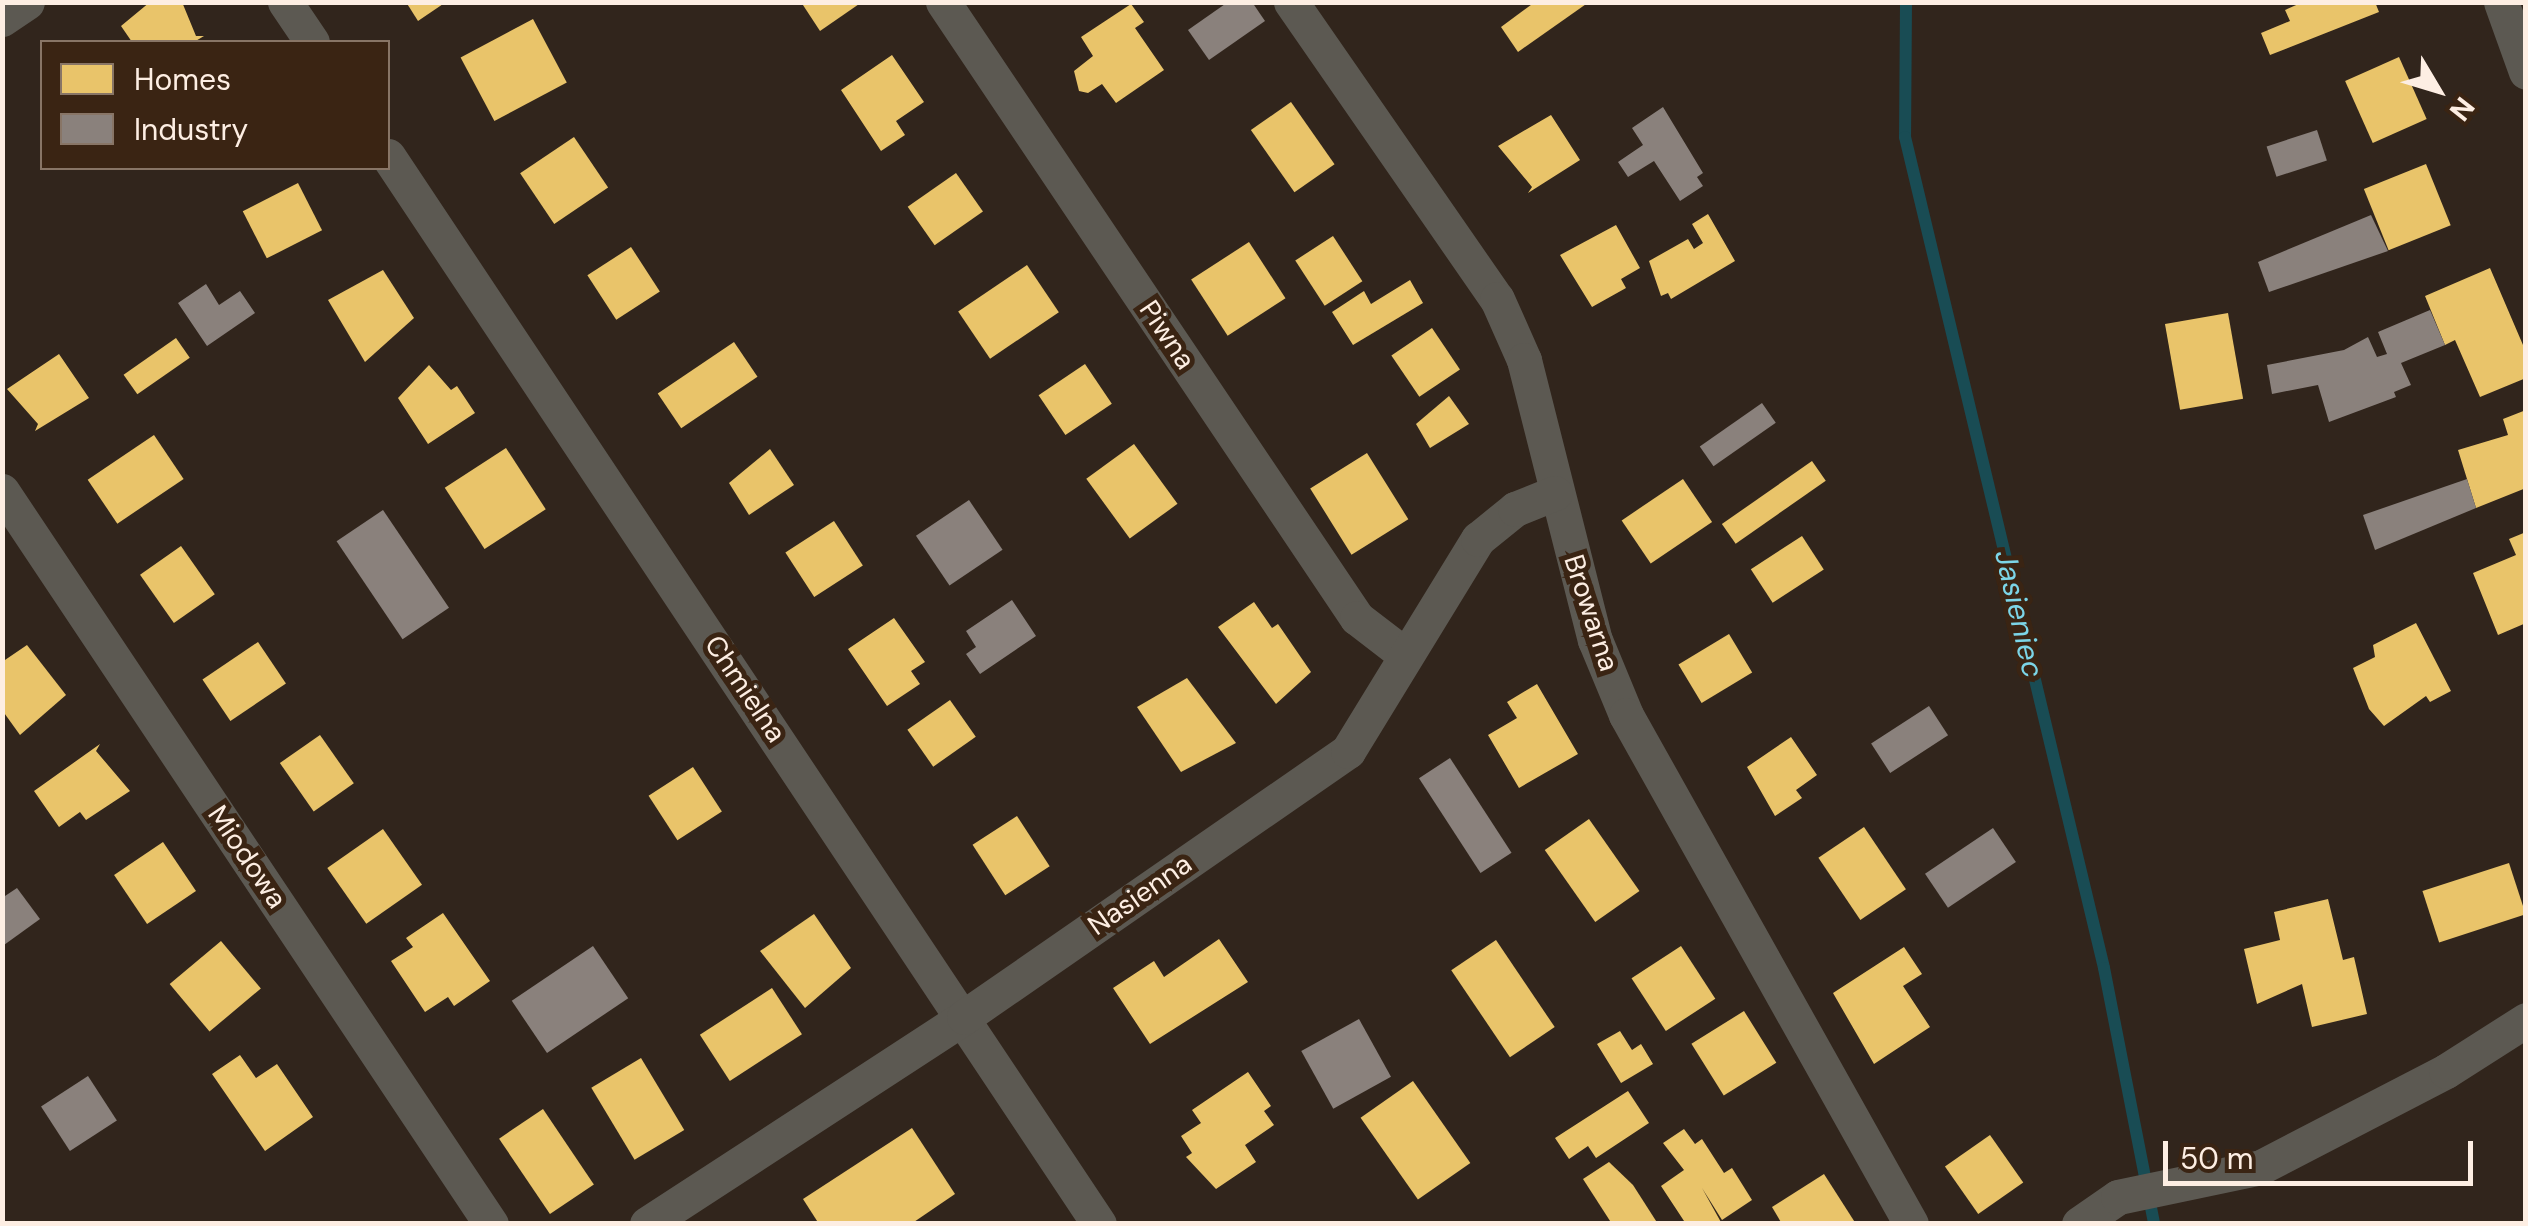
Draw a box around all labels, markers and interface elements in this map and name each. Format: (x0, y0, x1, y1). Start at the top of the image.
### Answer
legend (40, 40, 390, 170)
north arrow (2388, 40, 2488, 140)
text: Homes (134, 60, 231, 99)
text: N (2441, 89, 2483, 128)
text: Industry (134, 110, 248, 149)
street label: Piwna (1132, 294, 1202, 376)
water label: Jasieniec (1987, 547, 2051, 681)
street label: Browarna (1556, 550, 1626, 676)
street label: Chmielna (697, 629, 793, 749)
street label: Miodowa (200, 799, 294, 915)
street label: Nasienna (1082, 847, 1198, 943)
scale bar (2168, 1121, 2478, 1183)
text: 50 m (2180, 1139, 2254, 1178)

